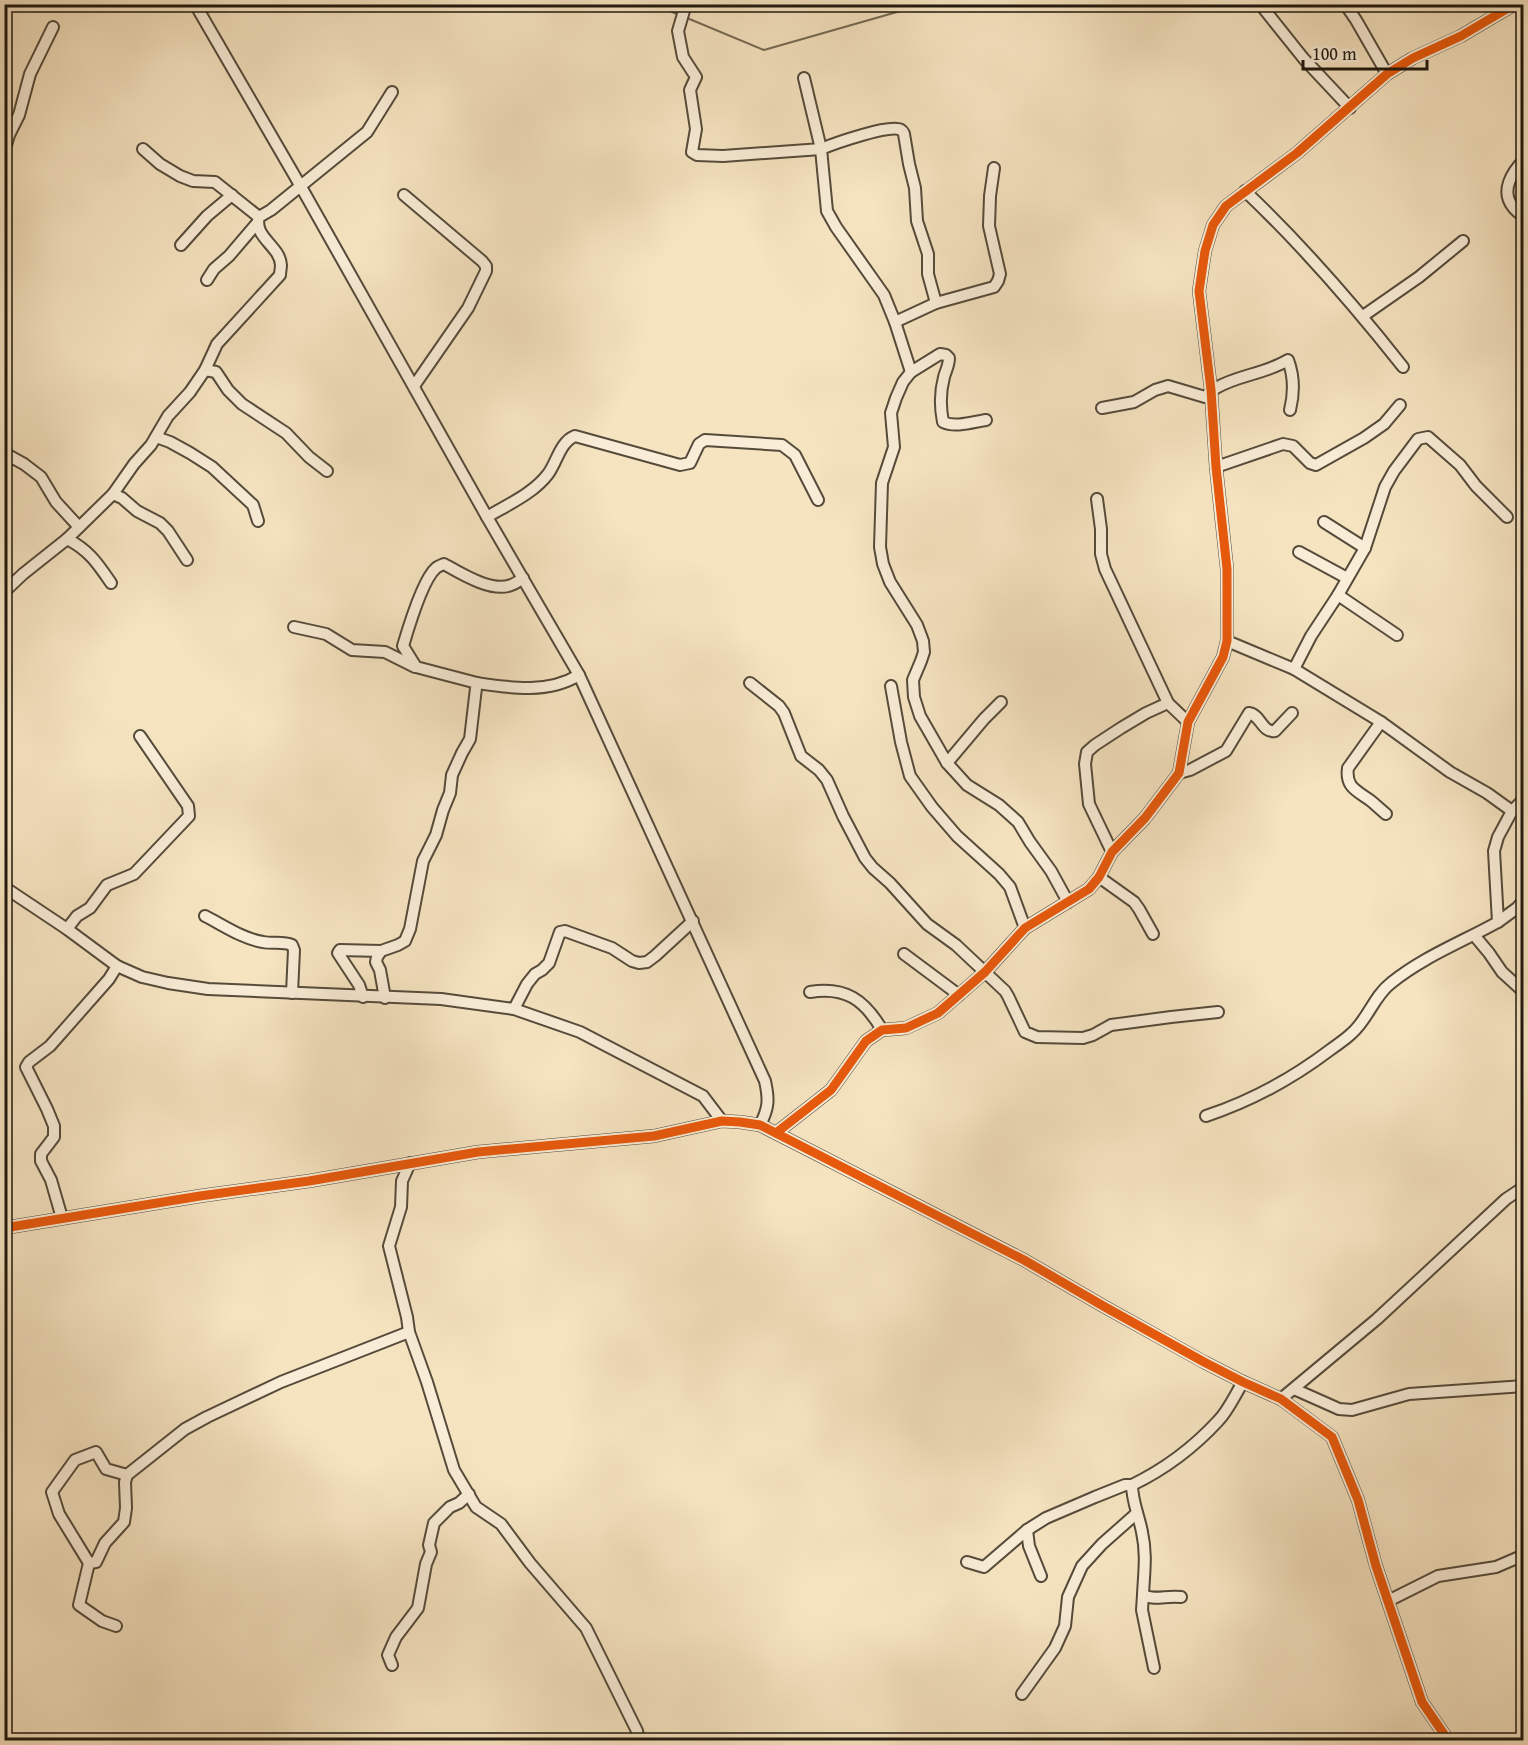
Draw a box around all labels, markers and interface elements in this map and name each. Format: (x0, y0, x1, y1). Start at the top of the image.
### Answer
scale bar (1303, 33, 1428, 71)
text: 100 m (1312, 40, 1357, 67)

